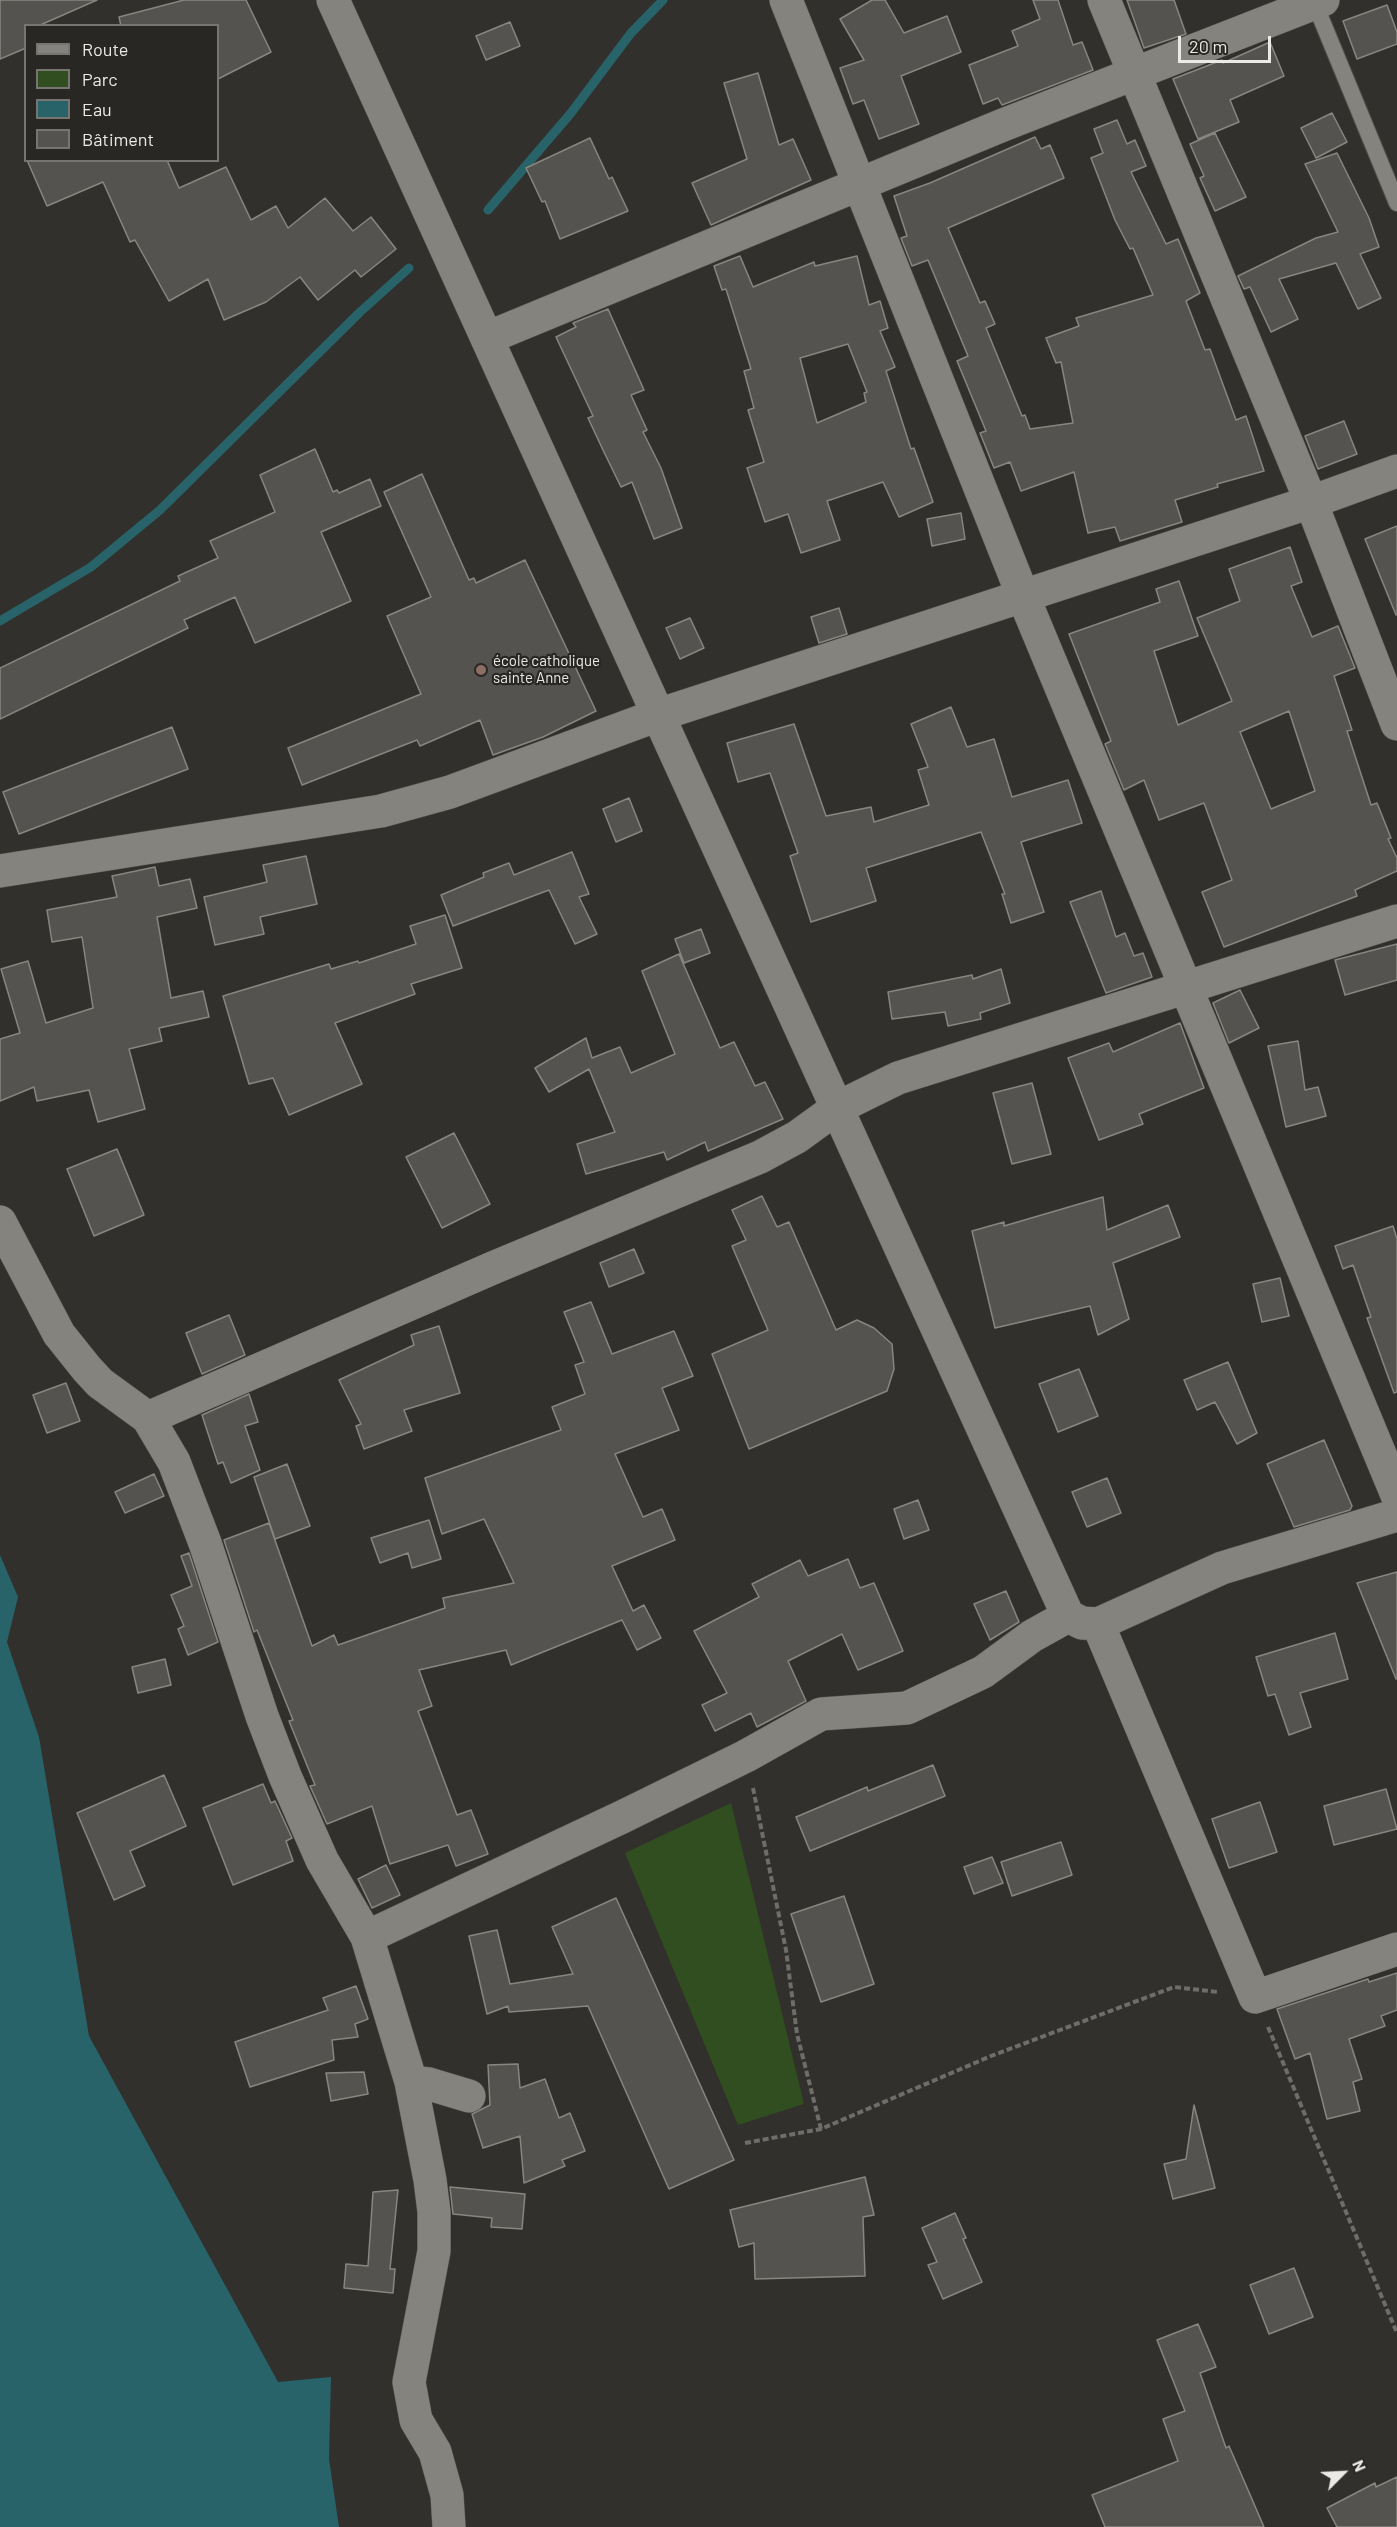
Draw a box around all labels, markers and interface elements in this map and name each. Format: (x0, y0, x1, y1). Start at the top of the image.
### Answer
legend (24, 24, 219, 162)
scale bar (1181, 24, 1274, 62)
text: 20 m (1189, 35, 1227, 57)
text: Route (82, 38, 128, 60)
text: Parc (82, 68, 118, 90)
text: Eau (82, 98, 112, 120)
text: Bâtiment (82, 128, 154, 150)
place label: école catholique sainte Anne (493, 652, 600, 687)
marker: école catholique sainte Anne (474, 663, 488, 677)
north arrow (1313, 2443, 1373, 2503)
text: N (1349, 2457, 1371, 2474)

